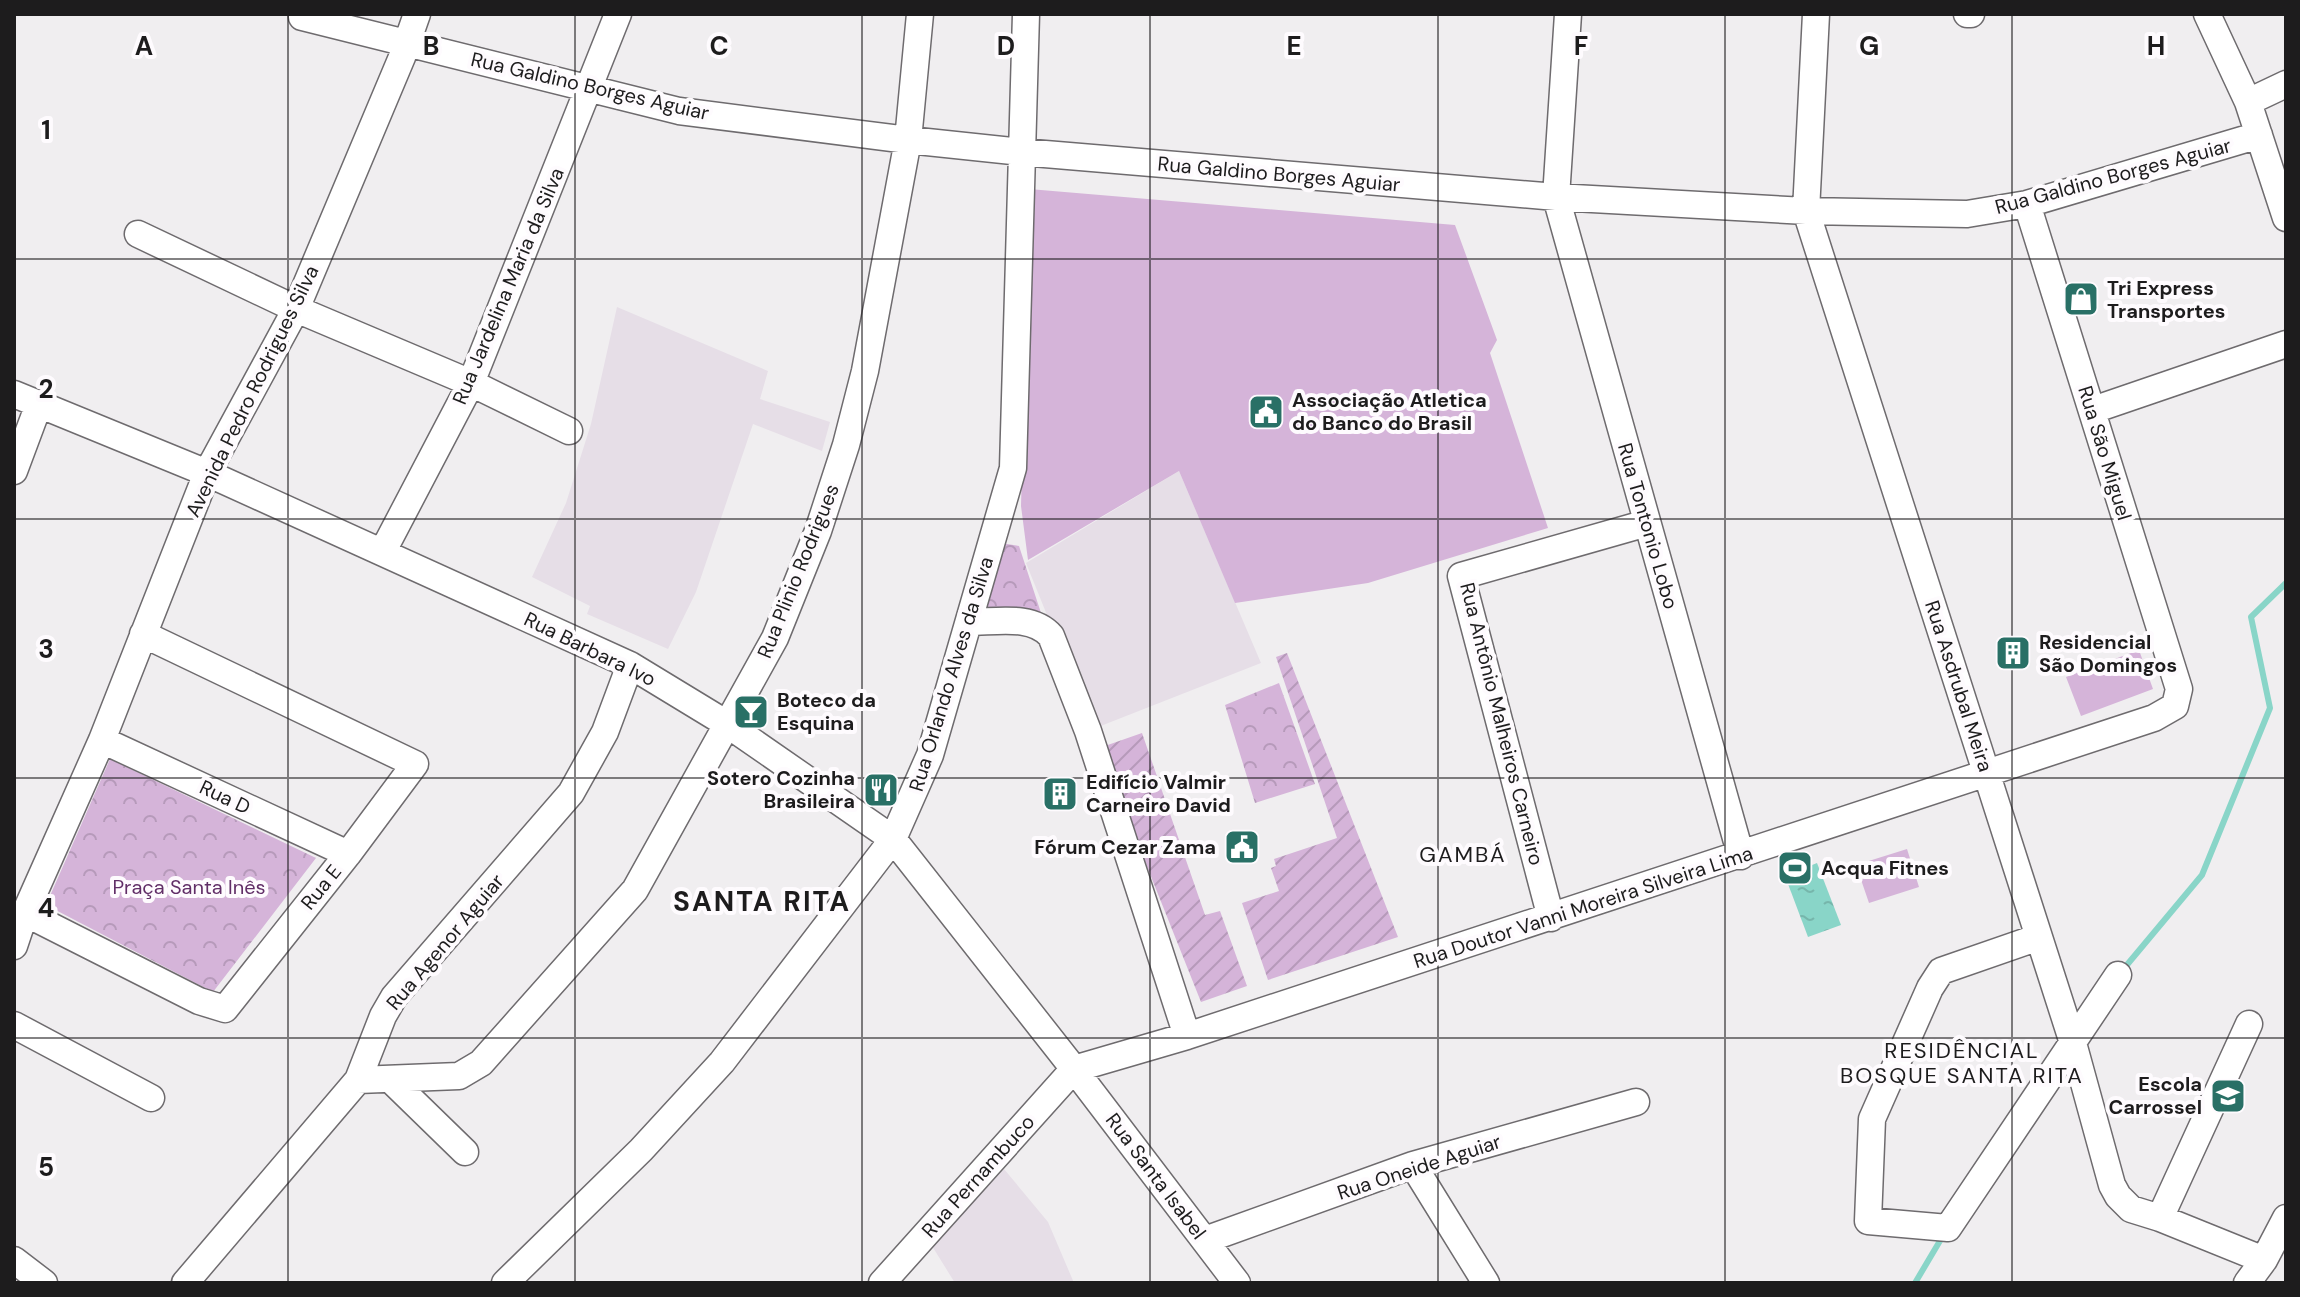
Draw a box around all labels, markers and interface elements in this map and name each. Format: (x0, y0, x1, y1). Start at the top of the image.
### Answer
text: A (135, 29, 153, 63)
text: B (423, 29, 439, 63)
text: C (709, 29, 729, 63)
text: D (997, 29, 1015, 63)
text: E (1286, 29, 1302, 63)
text: F (1574, 29, 1588, 63)
text: G (1859, 29, 1879, 63)
text: H (2147, 29, 2165, 63)
street label: Rua Galdino Borges Aguiar (468, 46, 712, 126)
text: 1 (41, 113, 51, 147)
street label: Rua Galdino Borges Aguiar (1992, 132, 2234, 220)
street label: Rua Galdino Borges Aguiar (1157, 150, 1401, 198)
street label: Rua Jardelina Maria da Silva (446, 164, 570, 408)
street label: Avenida Pedro Rodrigues Silva (180, 261, 324, 521)
place label: Tri Express Transportes (2107, 275, 2225, 324)
shop icon: Tri Express Transportes (2062, 280, 2100, 318)
text: 2 (38, 372, 54, 406)
street label: Rua São Miguel (2072, 383, 2138, 523)
place label: Associação Atletica do Banco do Brasil (1292, 387, 1487, 436)
public building icon: Associação Atletica do Banco do Brasil (1247, 393, 1285, 431)
street label: Rua Tontonio Lobo (1612, 440, 1684, 612)
street label: Rua Plinio Rodrigues (751, 480, 845, 662)
street label: Rua Orlando Alves da Silva (903, 554, 999, 794)
street label: Rua Antônio Malheiros Carneiro (1454, 580, 1550, 868)
street label: Rua Asdrubal Meira (1919, 597, 1999, 775)
street label: Rua Barbara Ivo (520, 606, 660, 692)
place label: Residencial São Domingos (2039, 629, 2177, 678)
text: 3 (38, 632, 54, 666)
building icon: Residencial São Domingos (1994, 634, 2032, 672)
place label: Boteco da Esquina (777, 687, 876, 736)
bar icon: Boteco da Esquina (732, 693, 770, 731)
place label: Sotero Cozinha Brasileira (707, 765, 855, 814)
place label: Edifício Valmir Carneiro David (1086, 769, 1231, 818)
restaurant icon: Sotero Cozinha Brasileira (862, 771, 900, 809)
street label: Rua D (195, 774, 255, 820)
building icon: Edifício Valmir Carneiro David (1041, 775, 1079, 813)
public building icon: Fórum Cezar Zama (1223, 828, 1261, 866)
place label: Fórum Cezar Zama (1034, 834, 1216, 860)
street label: Rua Doutor Vanni Moreira Silveira Lima (1410, 840, 1756, 974)
district label: GAMBÁ (1419, 840, 1507, 869)
sports icon: Acqua Fitnes (1776, 849, 1814, 887)
place label: Acqua Fitnes (1821, 855, 1949, 881)
street label: Rua E (295, 859, 347, 915)
street label: Rua Agenor Aguiar (380, 869, 510, 1015)
park label: Praça Santa Inês (112, 874, 266, 900)
district label: SANTA RITA (673, 883, 851, 920)
text: 4 (38, 891, 54, 925)
district label: RESIDÊNCIAL BOSQUE SANTA RITA (1840, 1036, 2084, 1090)
place label: Escola Carrossel (2108, 1071, 2202, 1120)
school or university icon: Escola Carrossel (2209, 1077, 2247, 1115)
street label: Rua Santa Isabel (1100, 1108, 1212, 1244)
street label: Rua Pernambuco (916, 1109, 1040, 1243)
street label: Rua Oneide Aguiar (1334, 1128, 1504, 1206)
text: 5 (38, 1150, 54, 1184)

